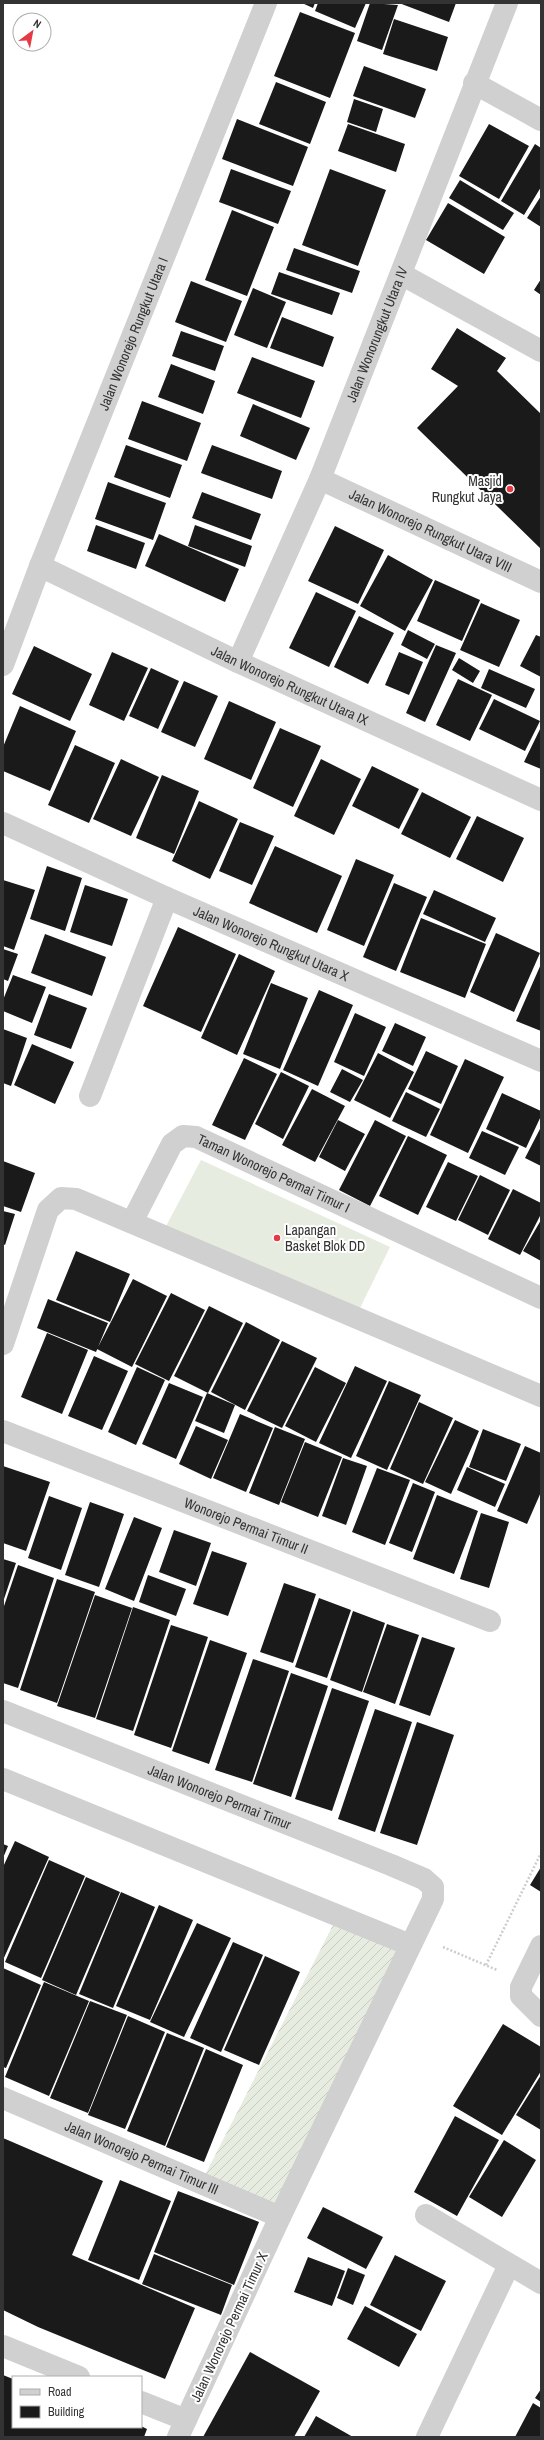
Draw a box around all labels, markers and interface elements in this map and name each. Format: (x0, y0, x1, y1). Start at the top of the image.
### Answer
north arrow (12, 12, 52, 52)
text: N (31, 16, 44, 31)
street label: Jalan Wonorejo Rungkut Utara I (94, 255, 172, 413)
street label: Jalan Wonorungkut Utara IV (342, 264, 412, 405)
place label: Masjid Rungkut Jaya (432, 472, 503, 506)
marker: Masjid Rungkut Jaya (505, 484, 515, 494)
street label: Jalan Wonorejo Rungkut Utara VIII (346, 485, 515, 576)
street label: Jalan Wonorejo Rungkut Utara IX (208, 641, 372, 729)
street label: Jalan Wonorejo Rungkut Utara X (191, 902, 352, 985)
street label: Taman Wonorejo Permai Timur I (195, 1130, 353, 1217)
place label: Lapangan Basket Blok DD (285, 1221, 365, 1255)
marker: Lapangan Basket Blok DD (272, 1233, 282, 1243)
street label: Wonorejo Permai Timur II (182, 1494, 311, 1558)
street label: Jalan Wonorejo Permai Timur (145, 1760, 294, 1834)
street label: Jalan Wonorejo Permai Timur III (62, 2117, 221, 2199)
street label: Jalan Wonorejo Permai Timur X (186, 2249, 272, 2405)
legend (12, 2376, 142, 2428)
text: Road (48, 2384, 72, 2400)
text: Building (48, 2404, 85, 2420)

